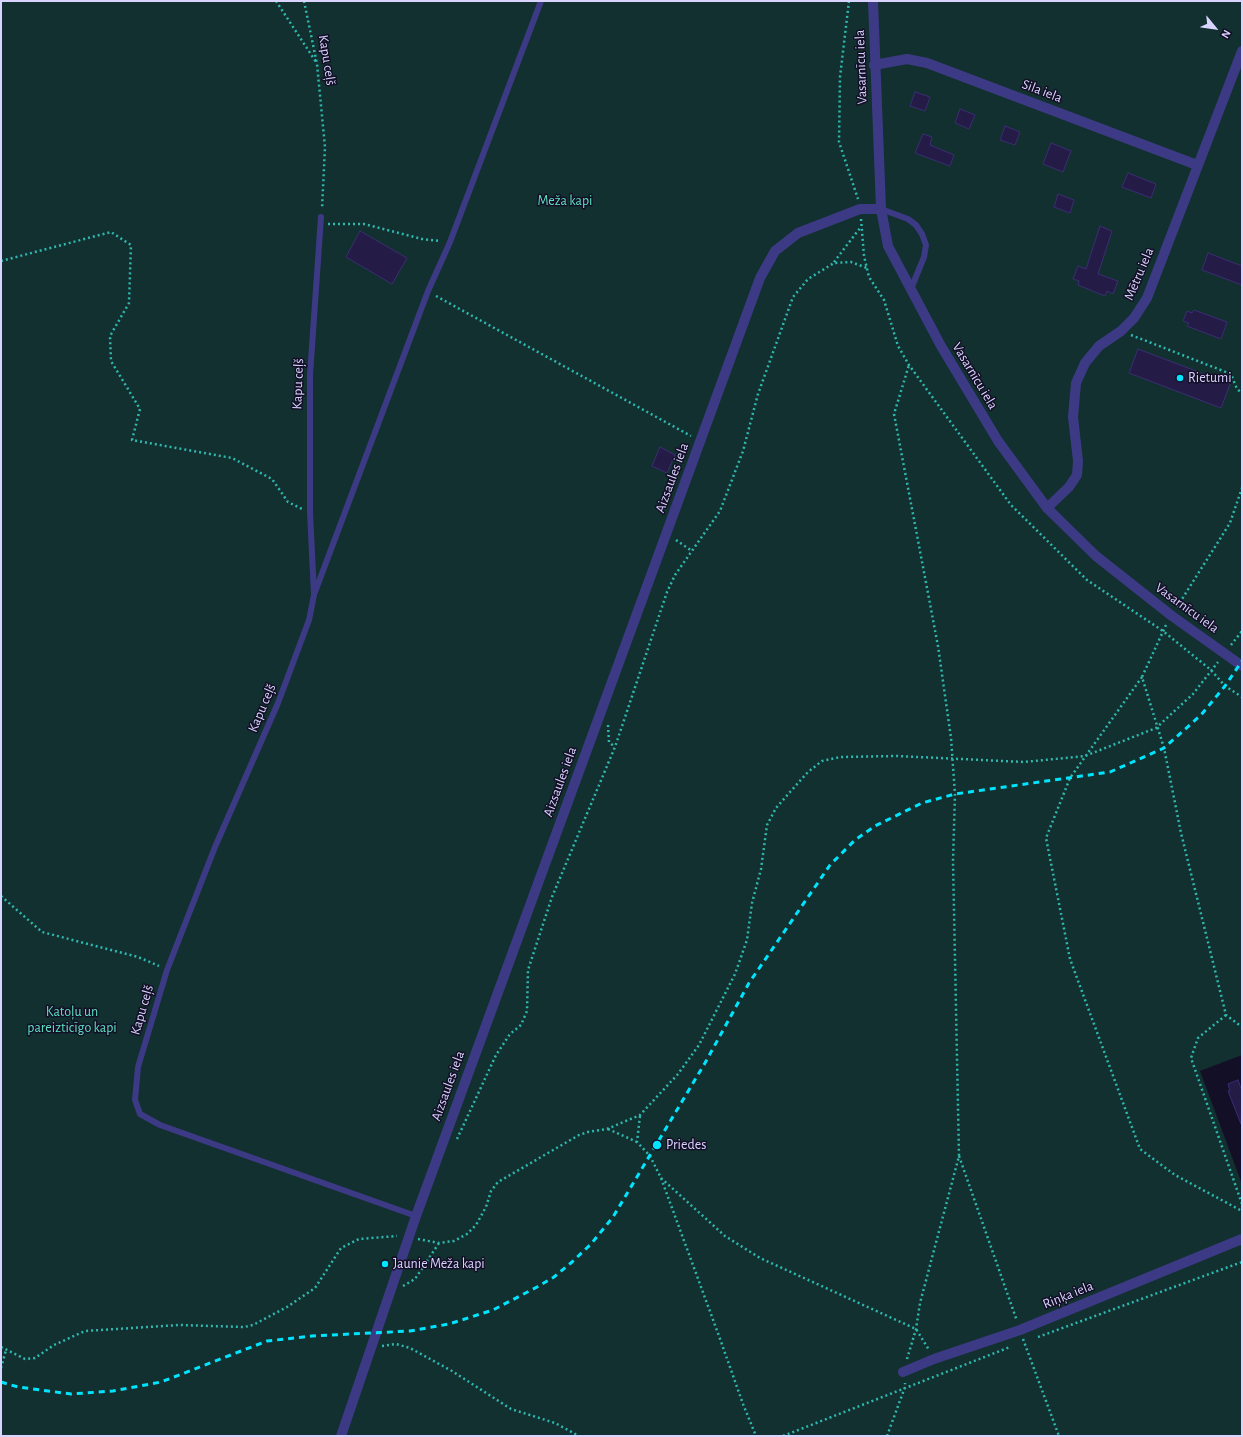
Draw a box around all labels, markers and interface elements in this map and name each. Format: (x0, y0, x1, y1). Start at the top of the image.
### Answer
north arrow (1195, 8, 1235, 48)
text: N (1219, 28, 1233, 40)
street label: Vasarnīcu iela (851, 29, 871, 105)
street label: Kapu ceļš (315, 33, 339, 87)
street label: Sila iela (1019, 76, 1065, 106)
park label: Meža kapi (538, 193, 592, 209)
street label: Mētru iela (1120, 245, 1158, 303)
street label: Vasarnīcu iela (949, 340, 1001, 412)
street label: Kapu ceļš (289, 358, 307, 410)
place label: Rietumi (1188, 370, 1232, 386)
marker: Rietumi (1175, 373, 1185, 383)
street label: Aizsaules iela (652, 441, 692, 515)
street label: Vasarnīcu iela (1152, 579, 1222, 637)
street label: Kapu ceļš (244, 681, 280, 735)
street label: Aizsaules iela (540, 745, 580, 819)
street label: Kapu ceļš (127, 983, 157, 1037)
park label: Katoļu un pareizticīgo kapi (27, 1004, 117, 1036)
street label: Aizsaules iela (428, 1049, 468, 1123)
place label: Priedes (666, 1137, 706, 1153)
marker: Priedes (651, 1139, 663, 1151)
place label: Jaunie Meža kapi (393, 1256, 485, 1272)
marker: Jaunie Meža kapi (380, 1259, 390, 1269)
street label: Riņķa iela (1040, 1277, 1096, 1313)

